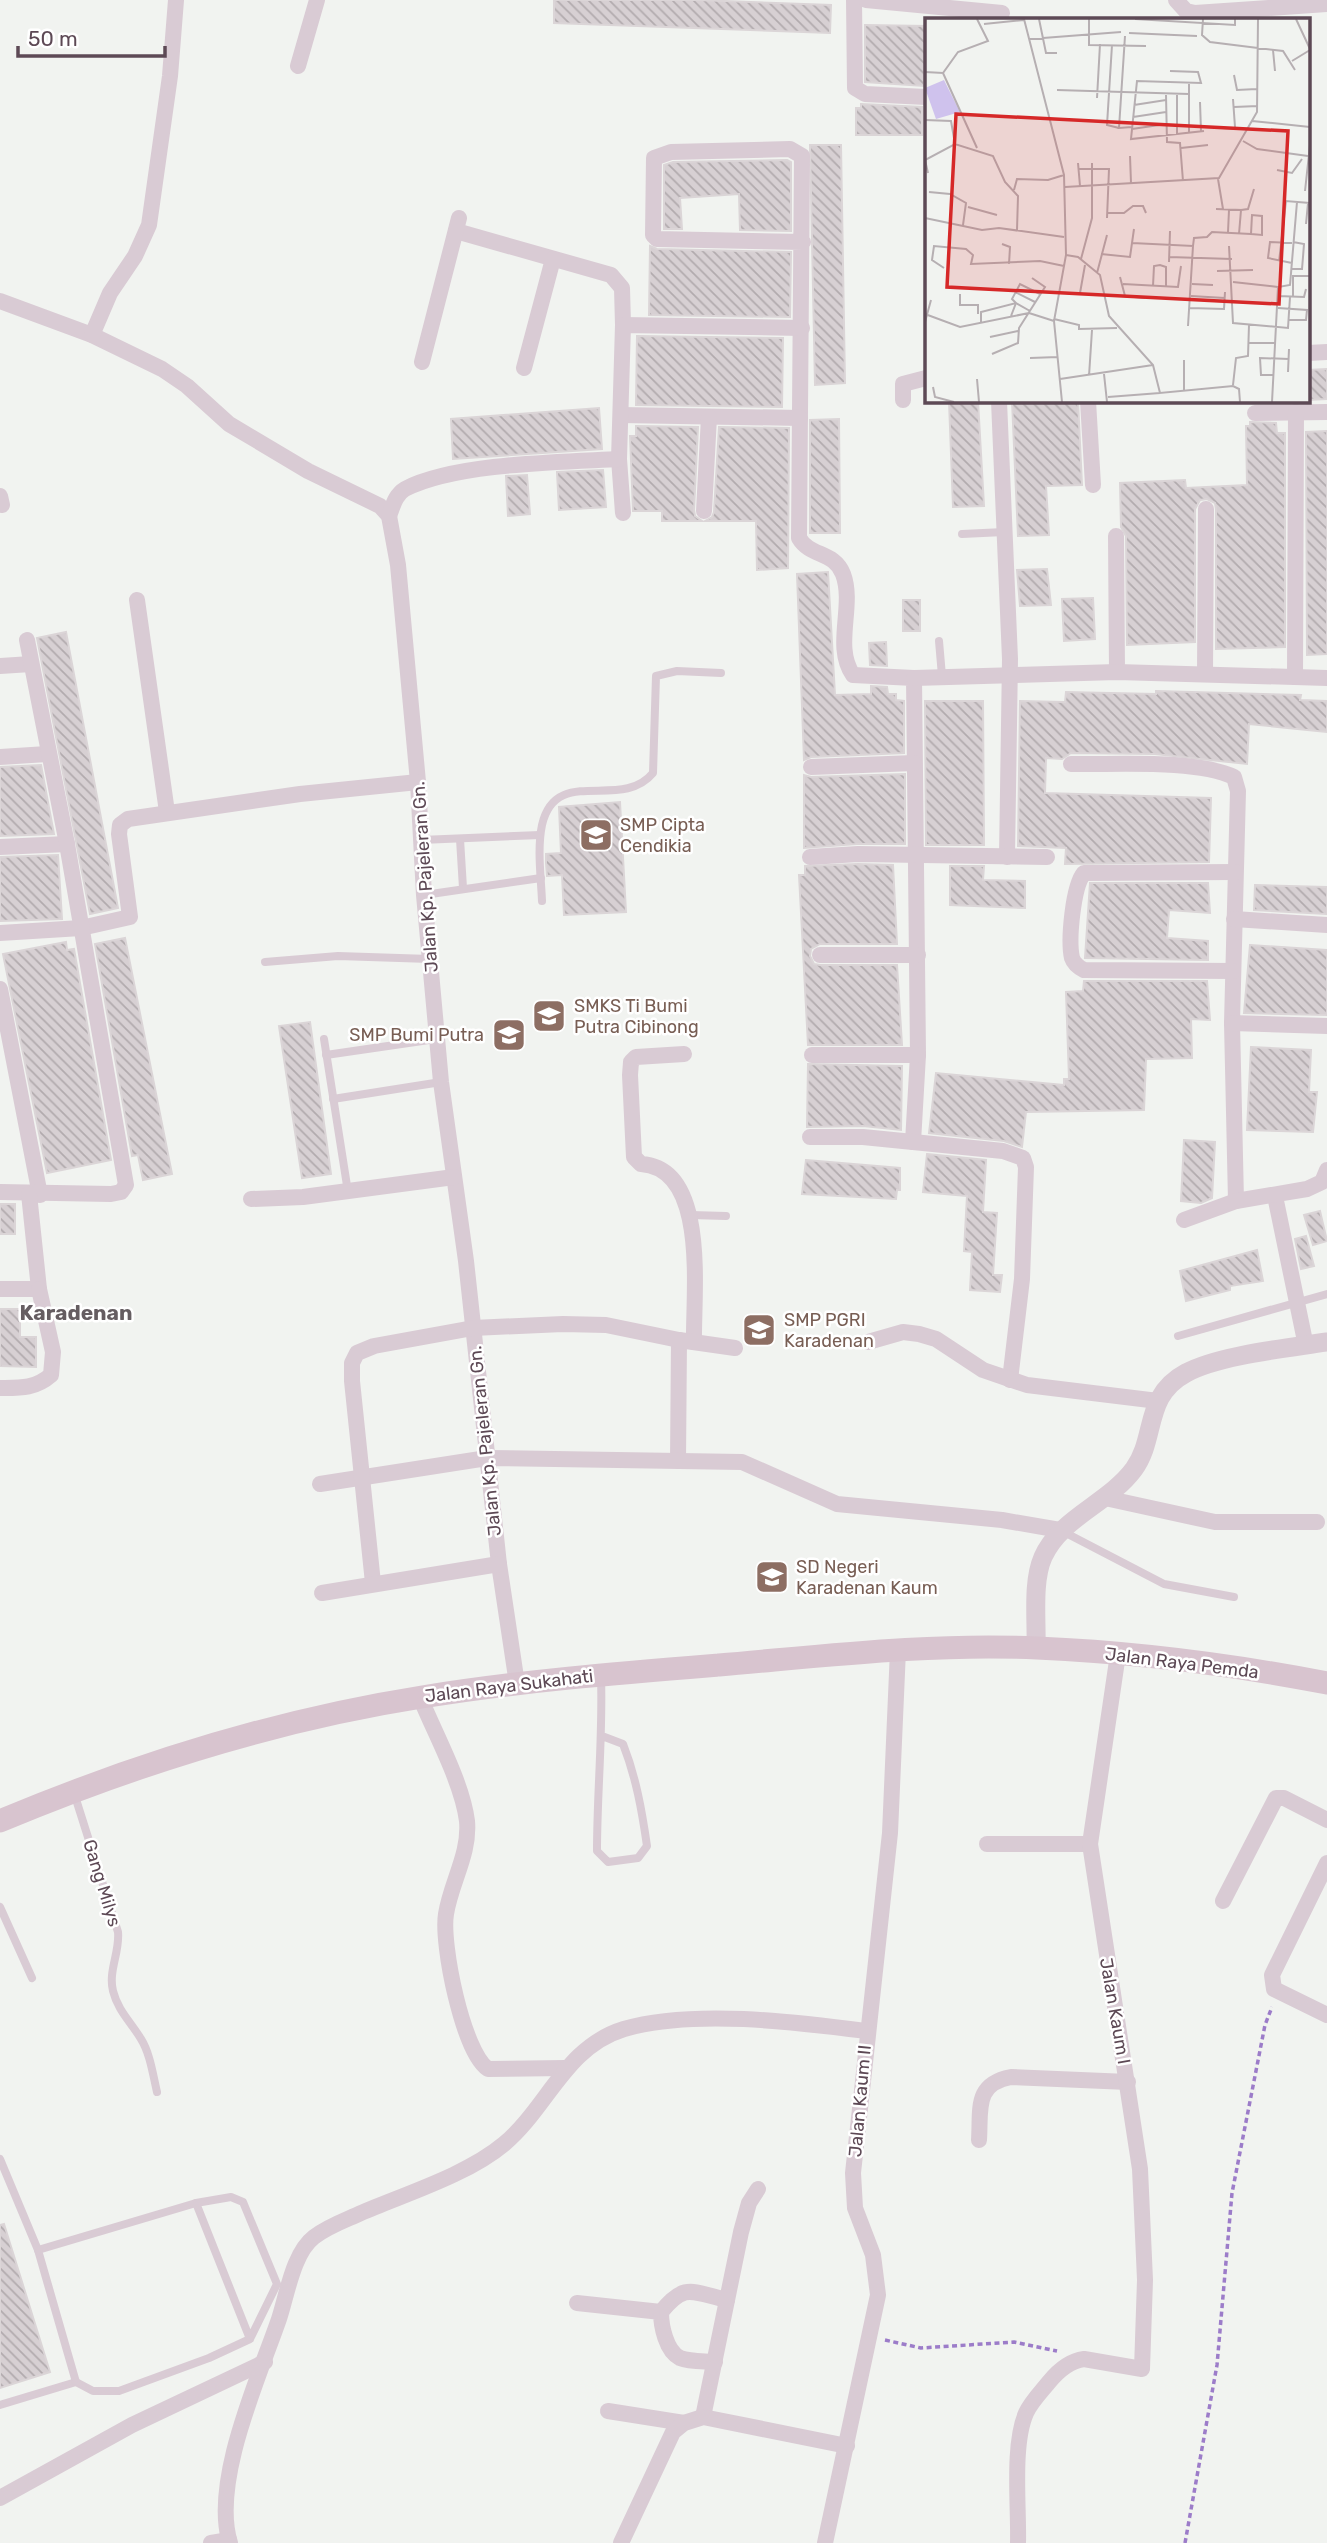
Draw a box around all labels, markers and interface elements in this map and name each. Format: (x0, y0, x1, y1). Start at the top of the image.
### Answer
scale bar (18, 14, 164, 58)
inset map (925, 18, 1310, 402)
text: 50 m (28, 26, 78, 51)
street label: Jalan Kp. Pajeleran Gn. (407, 781, 443, 973)
place label: SMP Cipta Cendikia (620, 814, 705, 857)
school or university icon: SMP Cipta Cendikia (577, 816, 615, 854)
place label: SMKS Ti Bumi Putra Cibinong (574, 995, 699, 1038)
school or university icon: SMKS Ti Bumi Putra Cibinong (530, 997, 568, 1035)
school or university icon: SMP Bumi Putra (490, 1016, 528, 1054)
place label: SMP Bumi Putra (349, 1024, 484, 1046)
district label: Karadenan (19, 1300, 133, 1325)
place label: SMP PGRI Karadenan (784, 1309, 874, 1352)
school or university icon: SMP PGRI Karadenan (740, 1311, 778, 1349)
street label: Jalan Kp. Pajeleran Gn. (464, 1345, 506, 1537)
place label: SD Negeri Karadenan Kaum (796, 1556, 938, 1599)
school or university icon: SD Negeri Karadenan Kaum (753, 1558, 791, 1596)
street label: Jalan Raya Pemda (1104, 1643, 1260, 1683)
street label: Jalan Raya Sukahati (423, 1665, 595, 1707)
street label: Gang Milys (78, 1837, 126, 1929)
street label: Jalan Kaum I (1095, 1956, 1135, 2066)
street label: Jalan Kaum II (844, 2044, 876, 2158)

